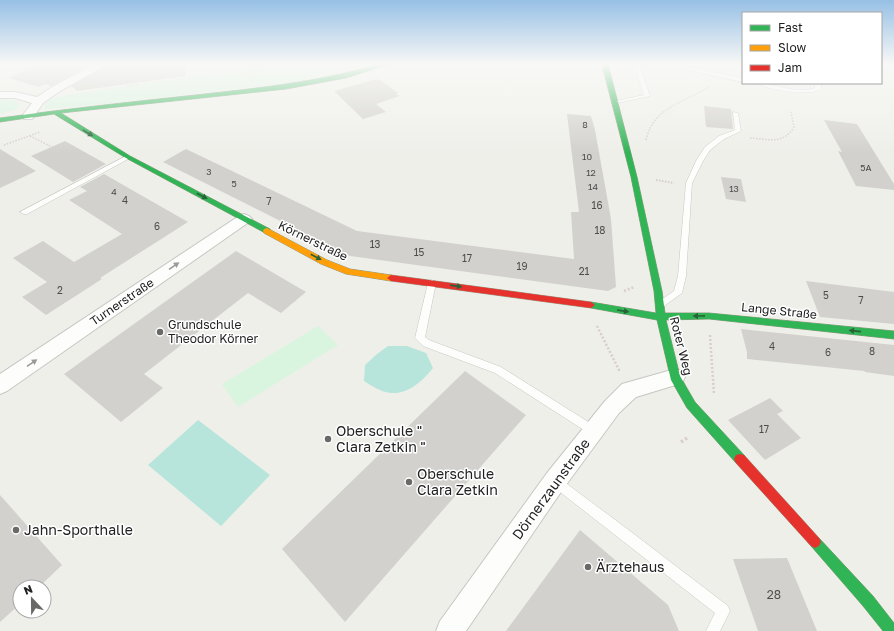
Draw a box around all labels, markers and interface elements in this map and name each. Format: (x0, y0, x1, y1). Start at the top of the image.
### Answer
legend (742, 12, 882, 84)
text: Fast (778, 20, 803, 35)
text: Slow (778, 40, 806, 55)
text: Jam (778, 60, 802, 75)
house number: 8 (582, 119, 588, 130)
one-way arrow (82, 129, 94, 136)
house number: 10 (582, 151, 592, 162)
house number: 5A (860, 162, 872, 173)
house number: 3 (206, 166, 212, 177)
house number: 12 (586, 167, 596, 178)
house number: 5 (231, 178, 237, 189)
house number: 14 (588, 181, 598, 192)
house number: 13 (729, 183, 739, 194)
house number: 4 (111, 186, 117, 197)
one-way arrow (196, 193, 207, 199)
house number: 4 (122, 194, 128, 206)
house number: 7 (266, 195, 272, 207)
house number: 16 (592, 199, 602, 211)
street label: Körnerstraße (276, 217, 350, 264)
house number: 6 (154, 220, 160, 232)
house number: 18 (595, 224, 605, 236)
house number: 13 (370, 238, 380, 250)
house number: 15 (414, 246, 425, 258)
house number: 17 (462, 252, 472, 264)
one-way arrow (310, 254, 322, 261)
house number: 19 (517, 260, 527, 272)
one-way arrow (169, 262, 180, 270)
house number: 21 (579, 265, 589, 277)
street label: Turnerstraße (87, 275, 157, 328)
one-way arrow (450, 283, 462, 289)
house number: 2 (57, 284, 63, 296)
house number: 5 (823, 289, 829, 301)
house number: 7 (858, 294, 864, 306)
street label: Lange Straße (740, 299, 818, 322)
one-way arrow (617, 308, 629, 314)
one-way arrow (693, 313, 705, 320)
street label: Roter Weg (667, 315, 696, 377)
place label: Grundschule Theodor Körner (168, 317, 259, 346)
marker: Grundschule Theodor Körner (155, 327, 165, 337)
one-way arrow (849, 327, 861, 334)
house number: 4 (769, 340, 775, 352)
house number: 8 (869, 345, 875, 357)
house number: 6 (825, 346, 831, 358)
one-way arrow (27, 359, 37, 367)
place label: Oberschule " Clara Zetkin " (336, 422, 426, 455)
house number: 17 (759, 423, 769, 435)
marker: Oberschule " Clara Zetkin " (323, 434, 333, 444)
street label: Dörnerzaunstraße (508, 435, 593, 542)
place label: Oberschule Clara Zetkin (417, 465, 498, 498)
marker: Oberschule Clara Zetkin (404, 477, 414, 487)
place label: Jahn-Sporthalle (24, 521, 133, 538)
marker: Jahn-Sporthalle (11, 525, 21, 535)
place label: Ärztehaus (596, 558, 665, 575)
marker: Ärztehaus (583, 562, 593, 572)
north arrow (12, 579, 52, 619)
text: N (22, 582, 34, 597)
house number: 28 (767, 587, 781, 602)

